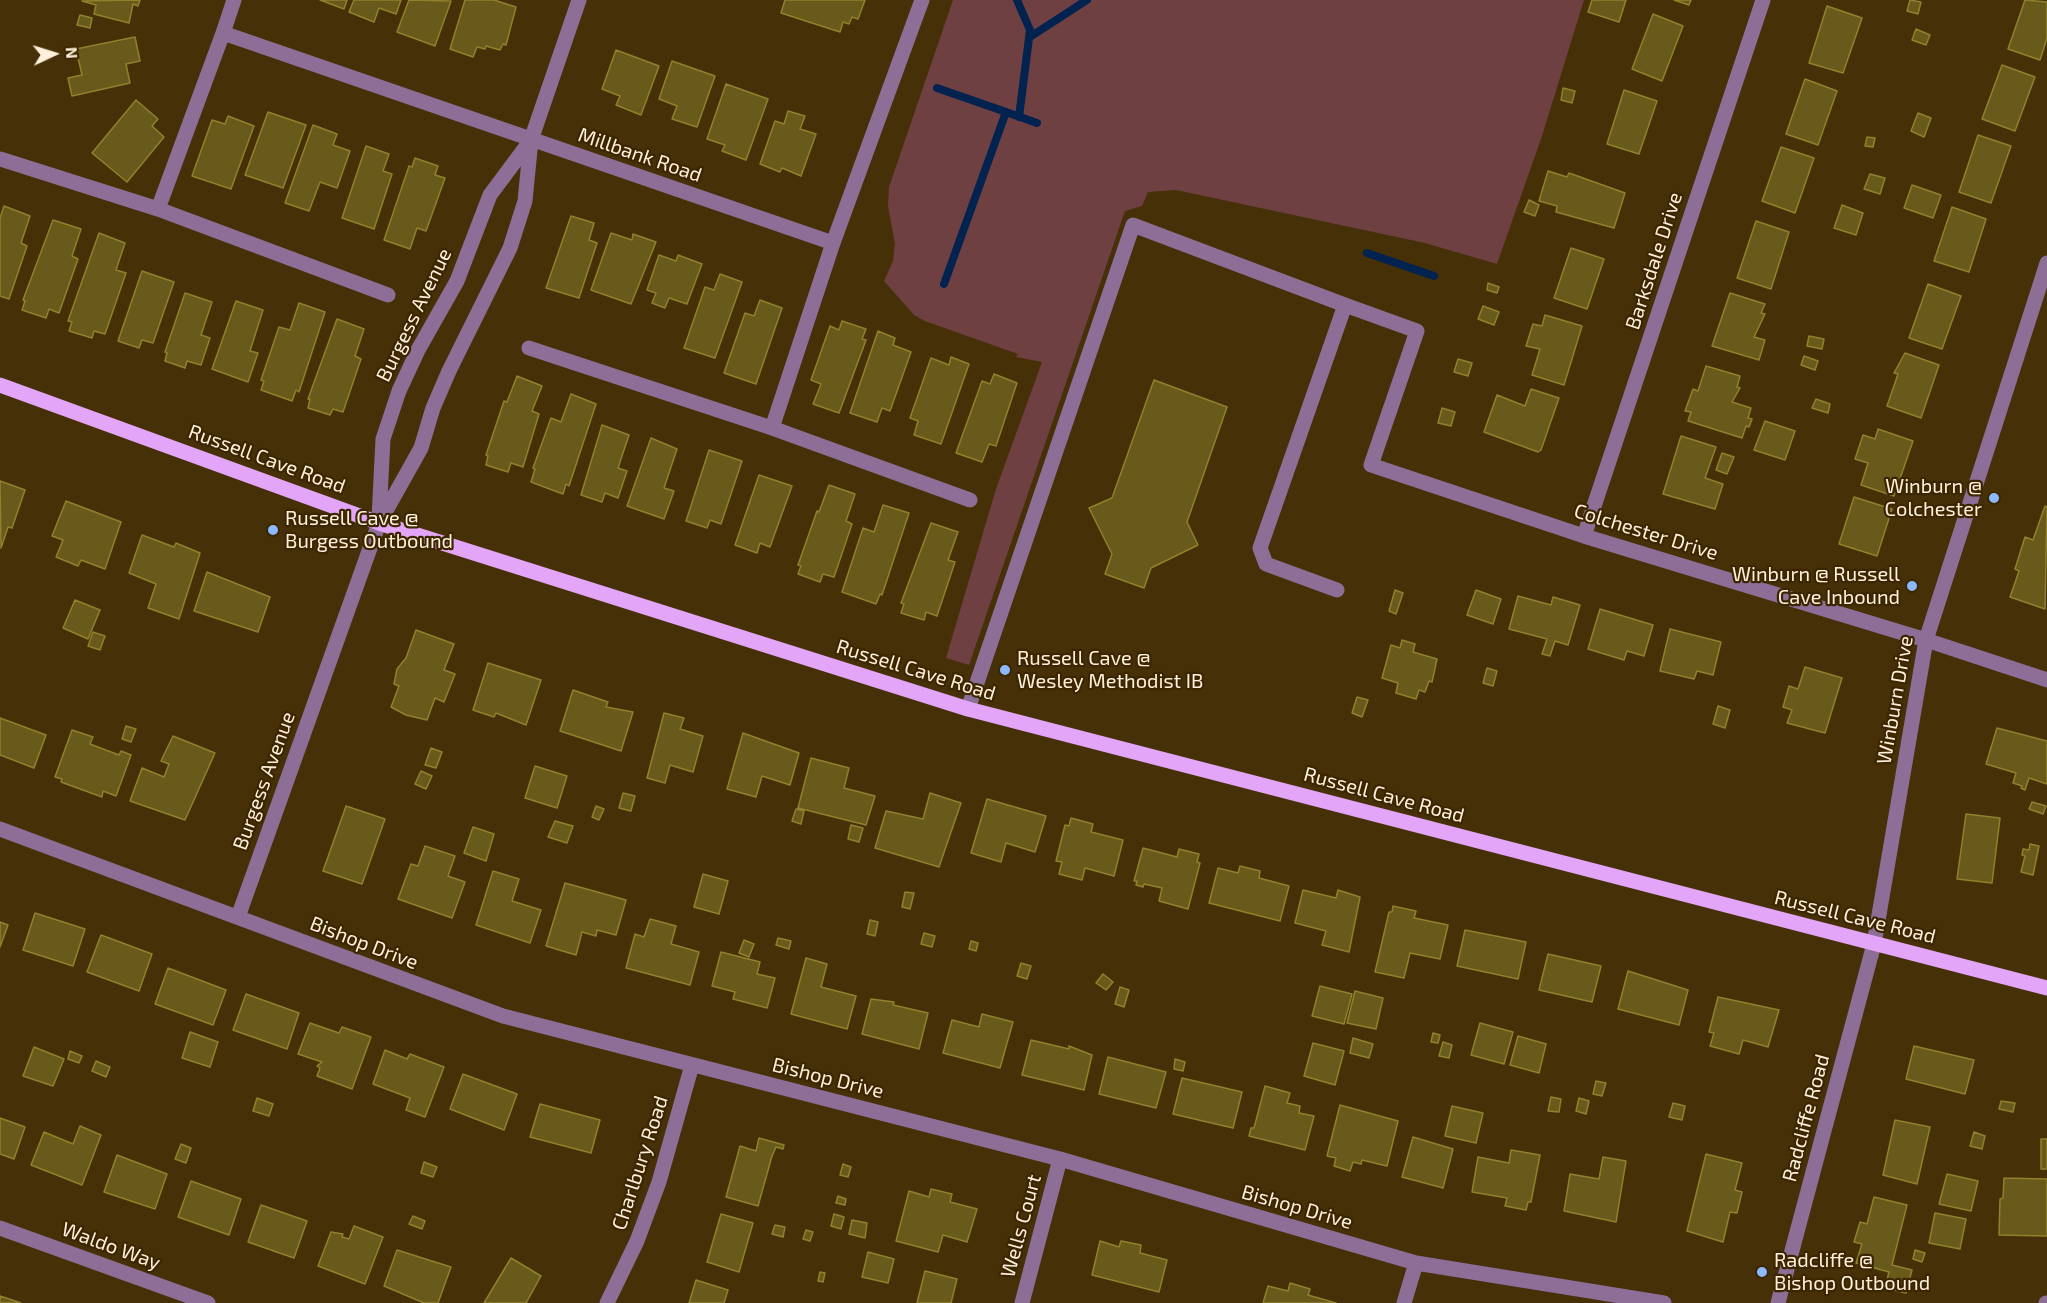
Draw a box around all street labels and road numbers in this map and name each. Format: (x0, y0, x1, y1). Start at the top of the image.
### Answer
street label: Millbank Road (575, 123, 705, 187)
street label: Barksdale Drive (1621, 189, 1687, 333)
street label: Burgess Avenue (371, 244, 457, 386)
street label: Russell Cave Road (185, 419, 349, 499)
street label: Colchester Drive (1571, 499, 1721, 565)
street label: Russell Cave Road (833, 634, 999, 706)
street label: Winburn Drive (1872, 634, 1918, 766)
street label: Burgess Avenue (228, 709, 300, 853)
street label: Russell Cave Road (1301, 762, 1467, 828)
street label: Russell Cave Road (1772, 885, 1938, 949)
street label: Bishop Drive (306, 911, 422, 975)
street label: Radcliffe Road (1777, 1052, 1835, 1184)
street label: Bishop Drive (770, 1053, 886, 1103)
street label: Charlbury Road (607, 1093, 673, 1233)
street label: Wells Court (996, 1172, 1046, 1280)
street label: Bishop Drive (1239, 1180, 1355, 1234)
street label: Waldo Way (58, 1217, 164, 1275)

